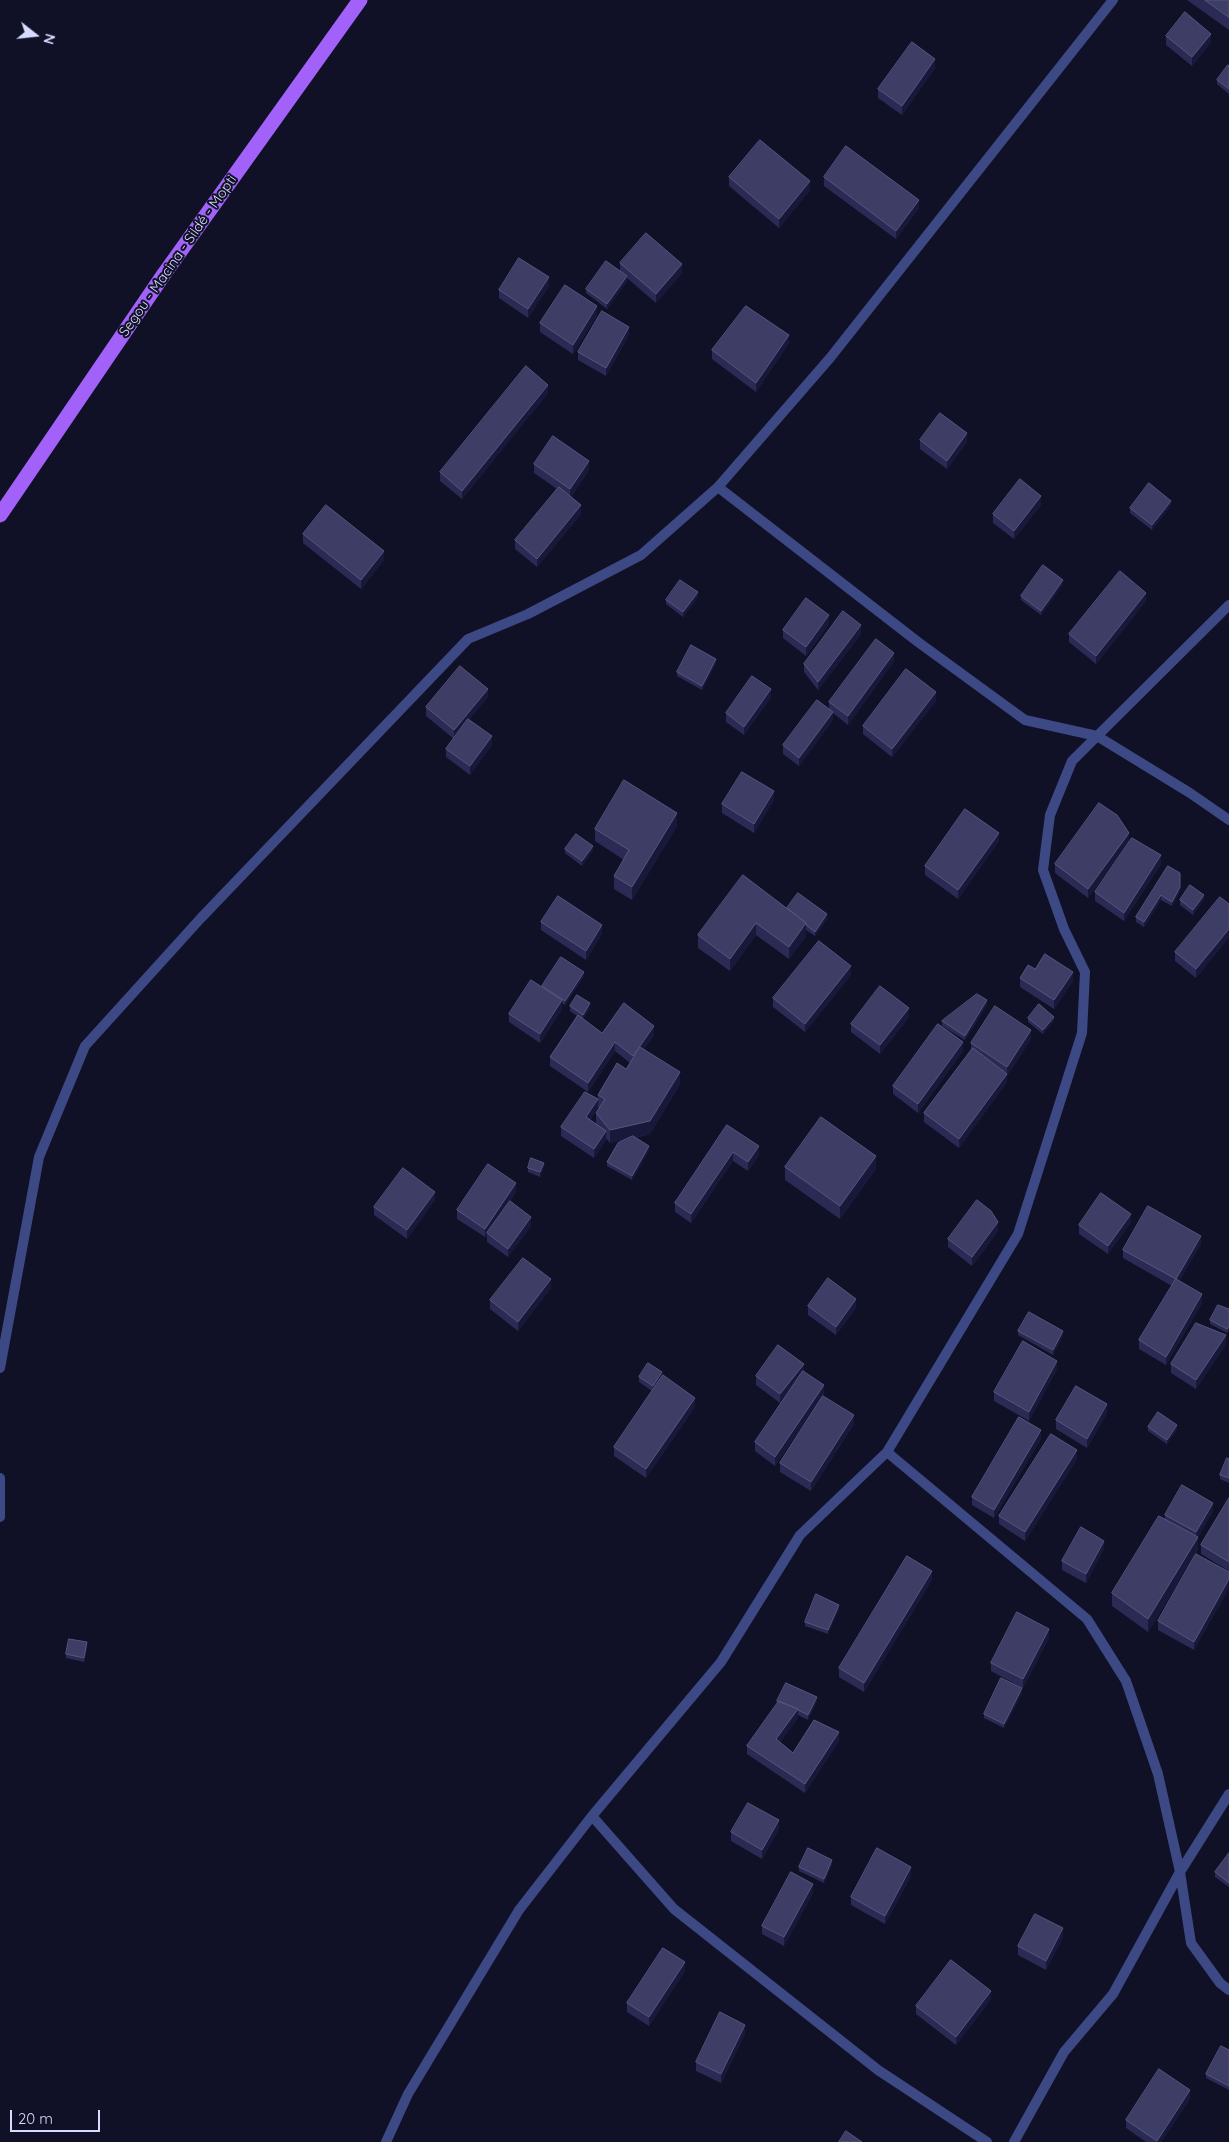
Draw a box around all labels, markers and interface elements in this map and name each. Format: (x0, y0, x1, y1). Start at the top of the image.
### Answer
north arrow (10, 10, 60, 60)
text: N (39, 32, 59, 47)
street label: Segou - Macina - Sildé - Mopti (116, 172, 240, 340)
scale bar (12, 2100, 102, 2132)
text: 20 m (18, 2109, 53, 2128)

